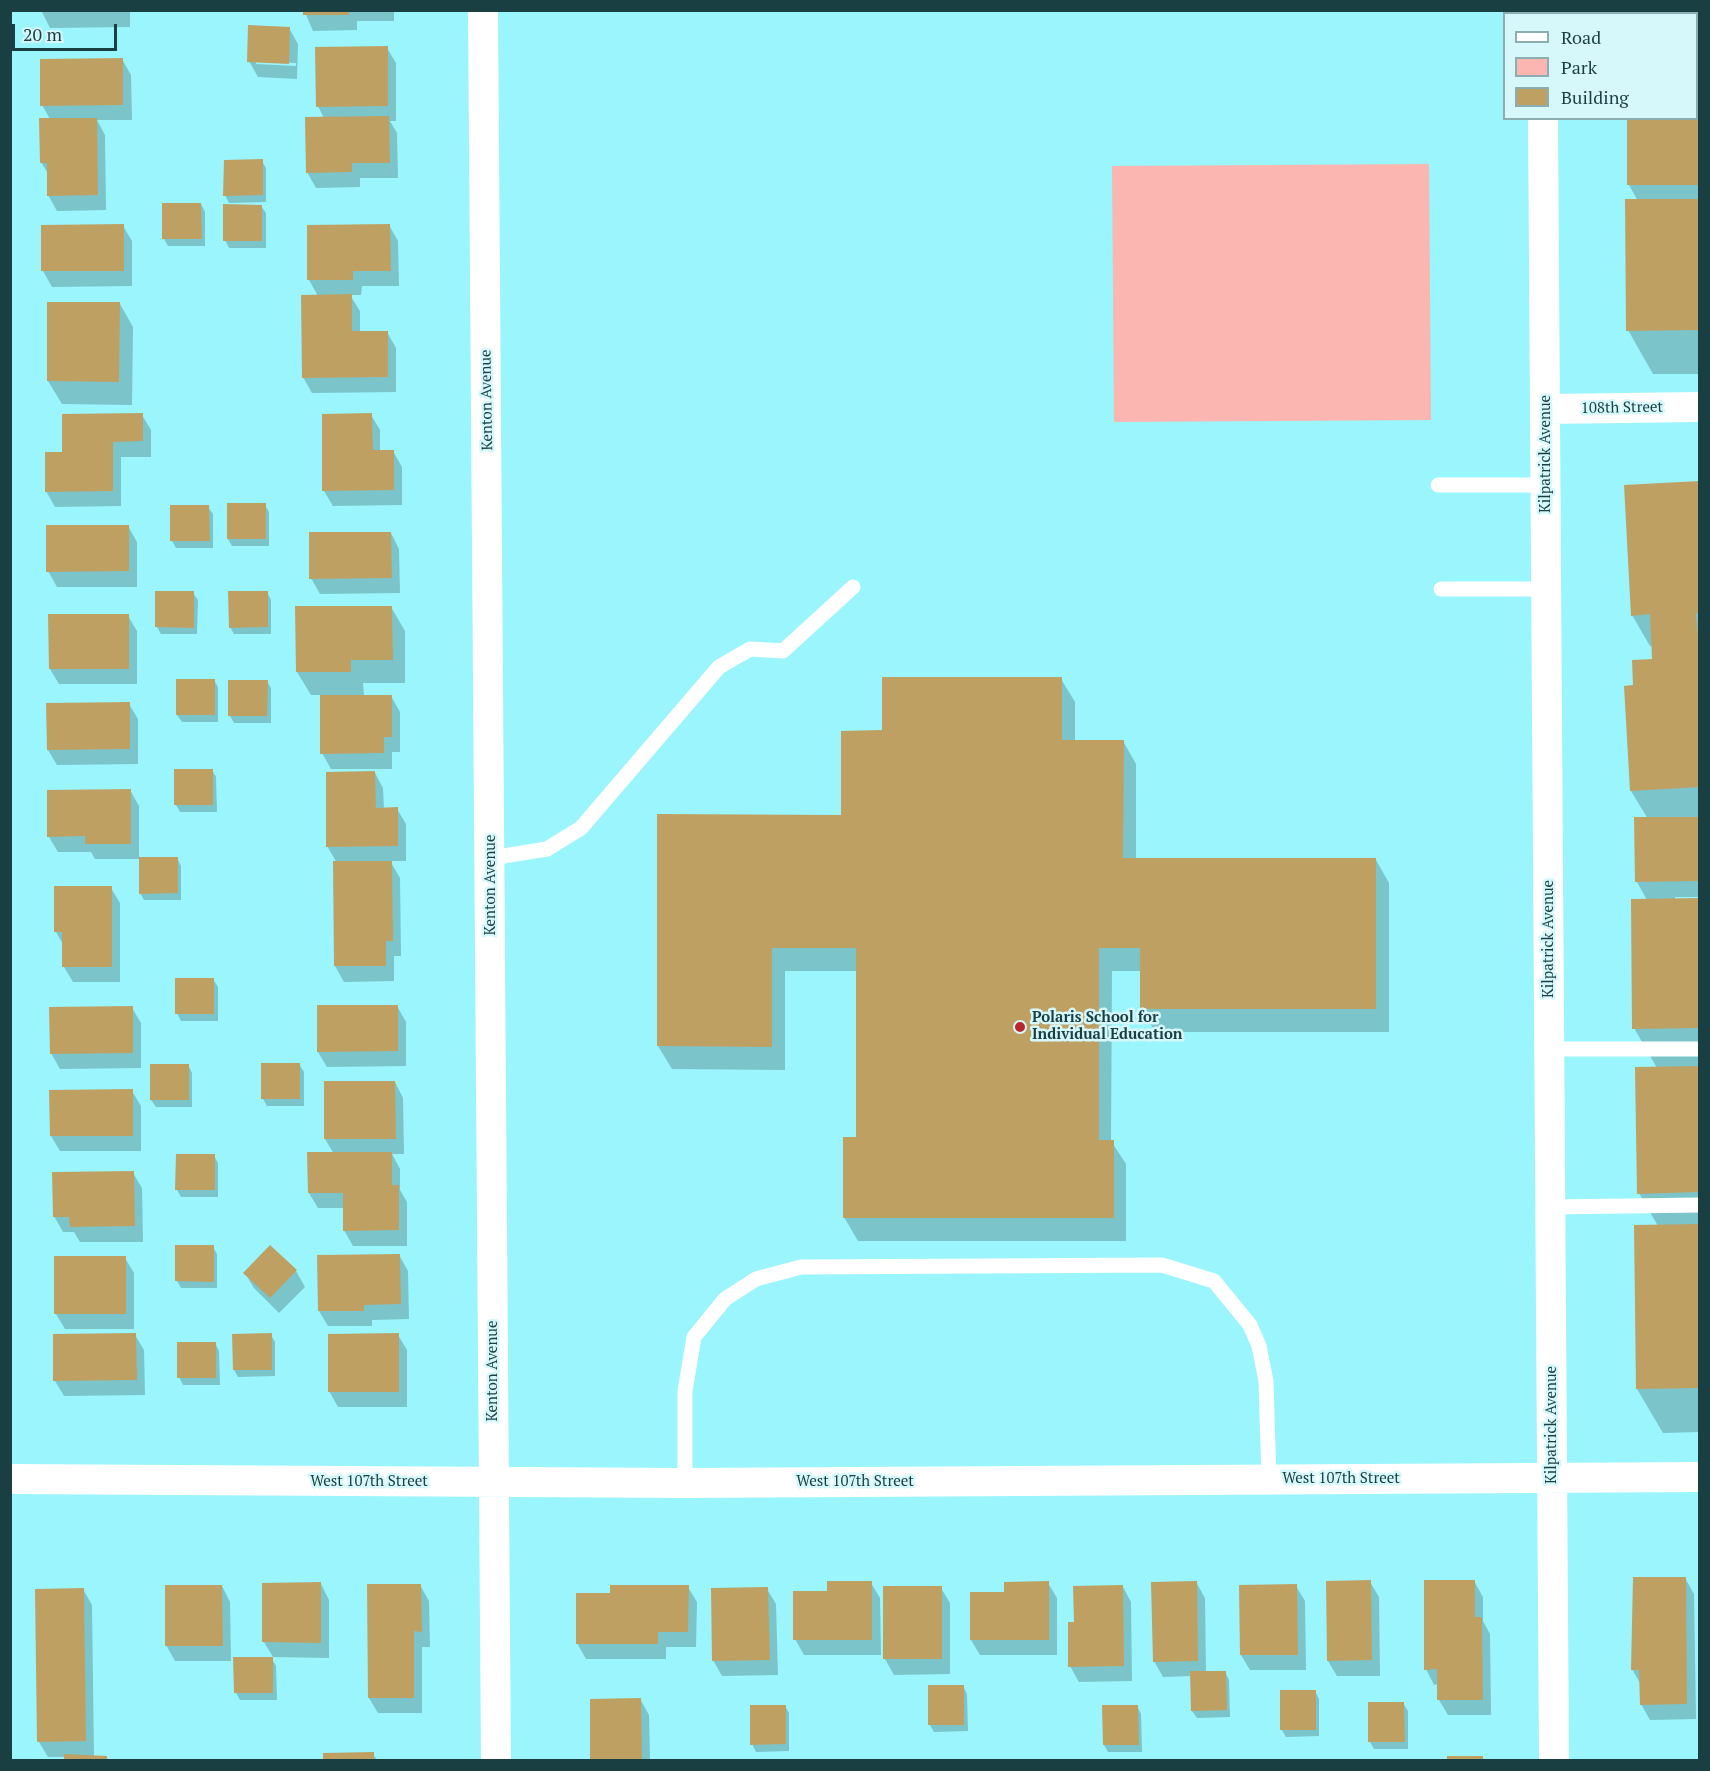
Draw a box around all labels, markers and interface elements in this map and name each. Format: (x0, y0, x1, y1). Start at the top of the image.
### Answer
scale bar (15, 12, 120, 50)
legend (1503, 12, 1698, 120)
text: 20 m (23, 22, 62, 46)
text: Road (1561, 25, 1601, 49)
text: Park (1561, 55, 1597, 79)
text: Building (1561, 85, 1629, 109)
street label: Kenton Avenue (477, 349, 497, 451)
street label: Kilpatrick Avenue (1537, 395, 1555, 513)
street label: 108th Street (1581, 398, 1663, 418)
street label: Kenton Avenue (482, 835, 500, 935)
street label: Kilpatrick Avenue (1540, 880, 1558, 998)
place label: Polaris School for Individual Education (1032, 1009, 1182, 1044)
marker: Polaris School for Individual Education (1013, 1020, 1027, 1034)
street label: Kenton Avenue (484, 1321, 502, 1421)
street label: Kilpatrick Avenue (1543, 1366, 1561, 1484)
street label: West 107th Street (1282, 1470, 1400, 1488)
street label: West 107th Street (310, 1473, 428, 1491)
street label: West 107th Street (796, 1473, 914, 1491)

